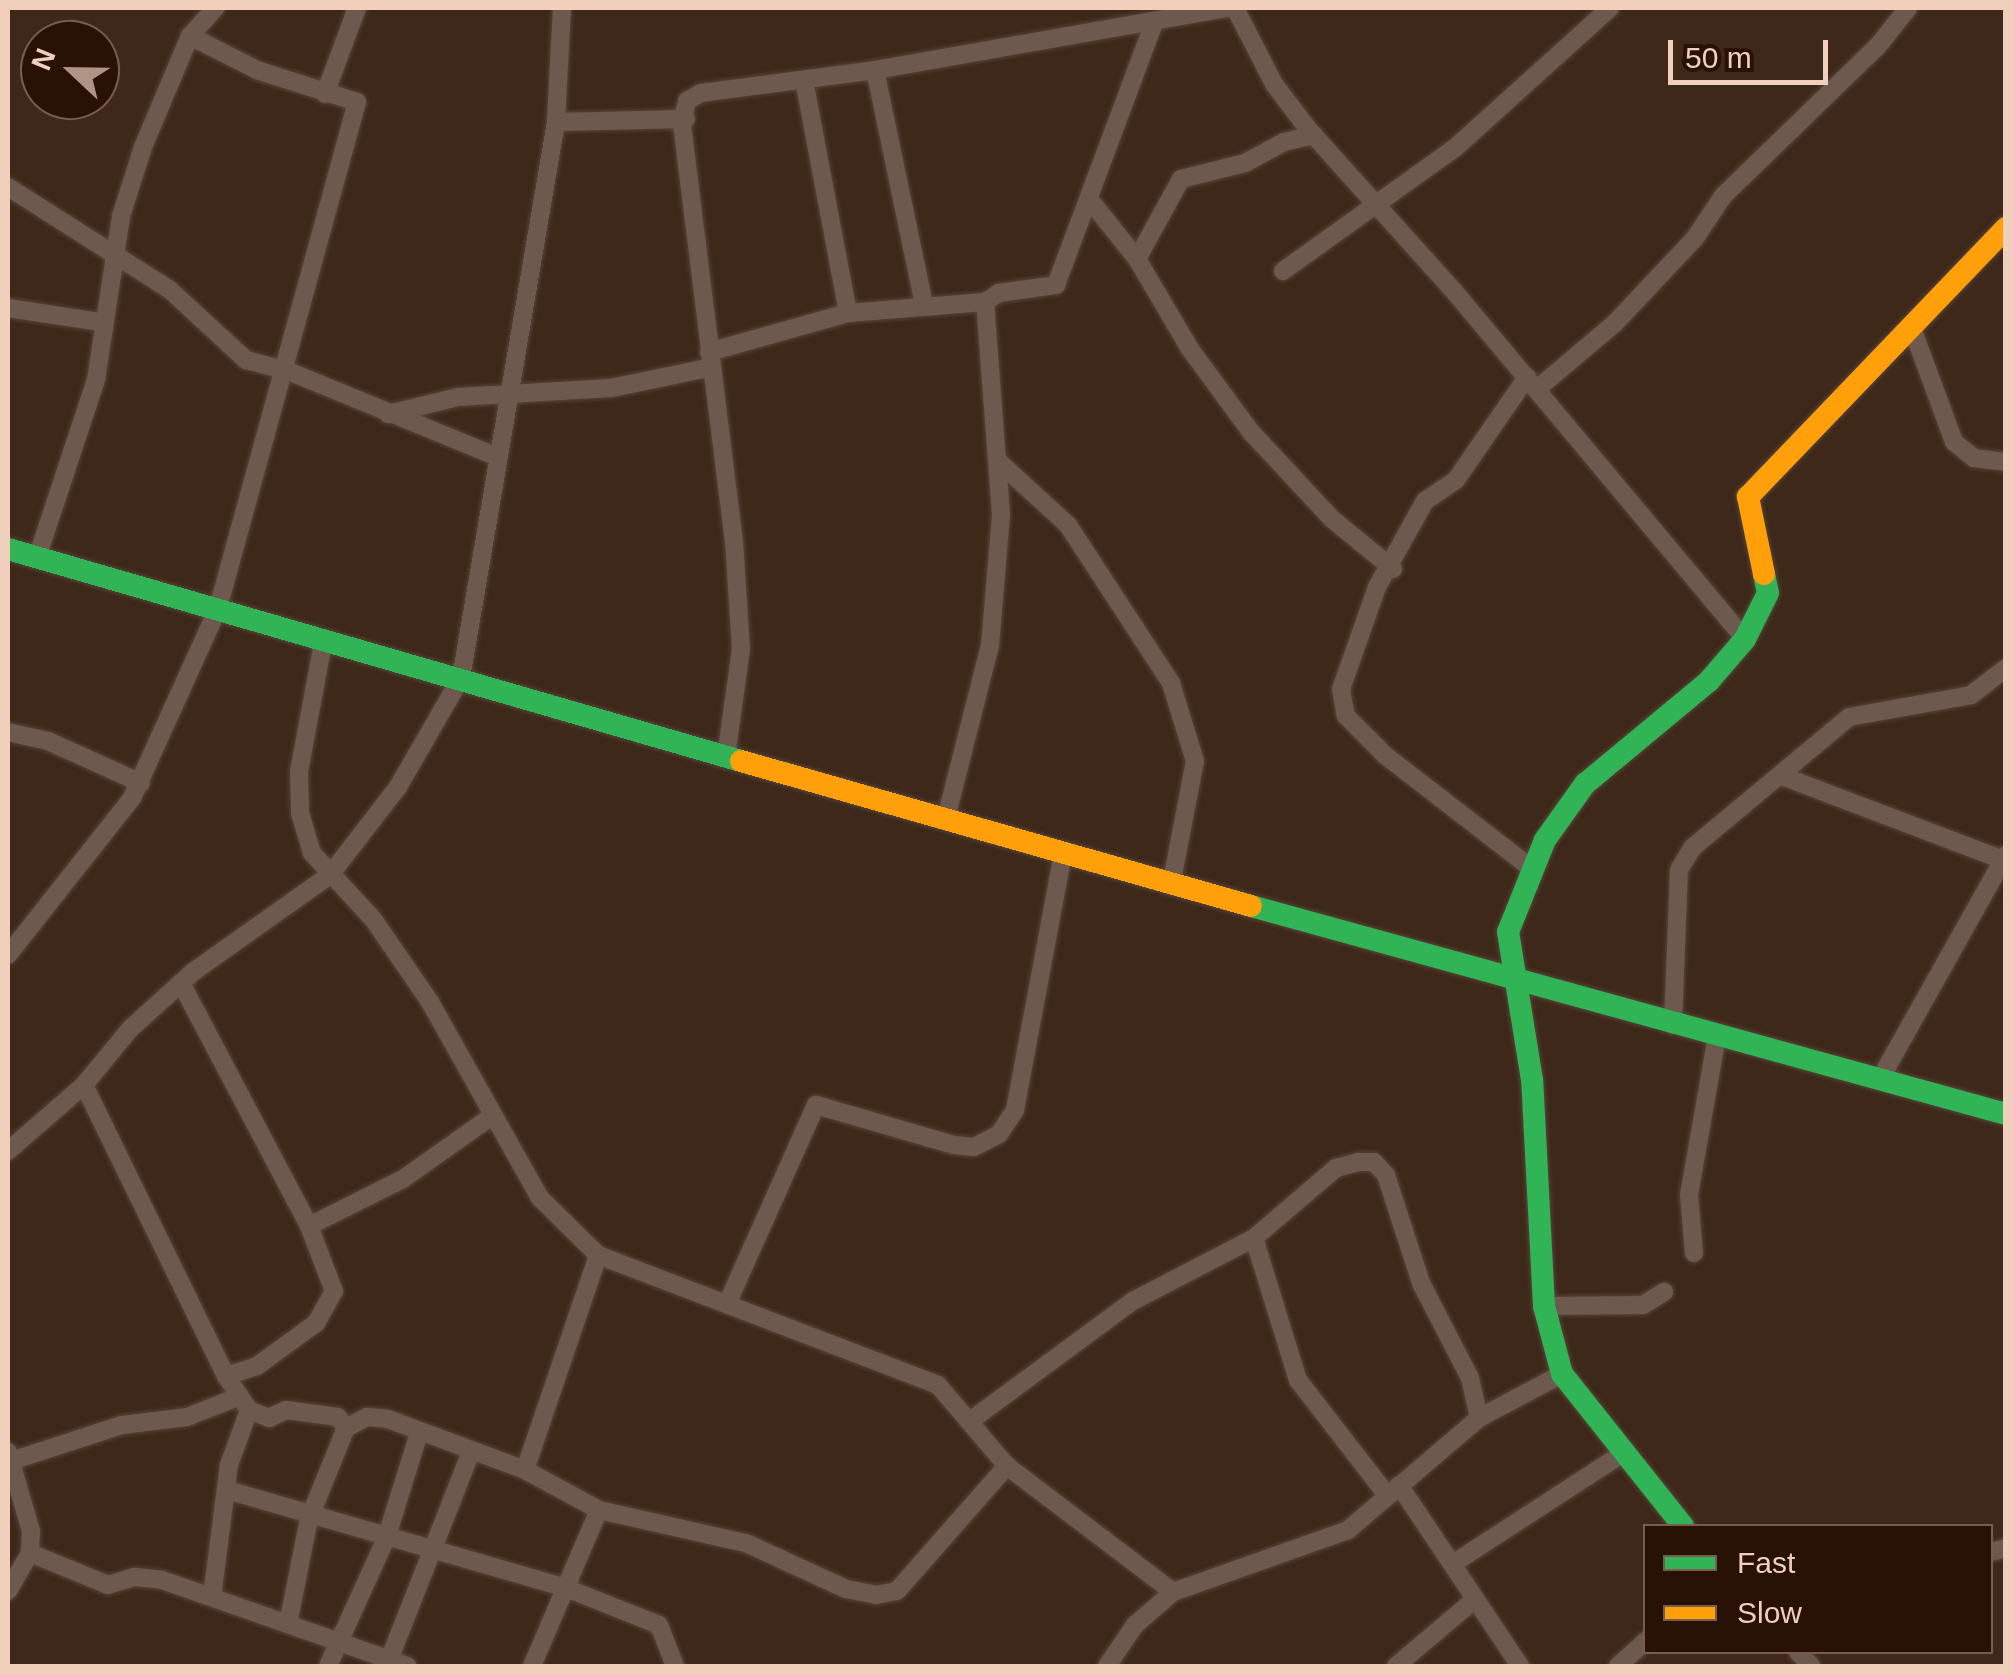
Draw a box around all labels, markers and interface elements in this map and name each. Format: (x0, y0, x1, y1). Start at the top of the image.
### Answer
north arrow (20, 20, 120, 120)
scale bar (1673, 20, 1833, 82)
text: 50 m (1685, 41, 1752, 74)
text: N (25, 44, 62, 75)
legend (1643, 1524, 1993, 1654)
text: Fast (1737, 1546, 1795, 1579)
text: Slow (1737, 1596, 1802, 1629)

